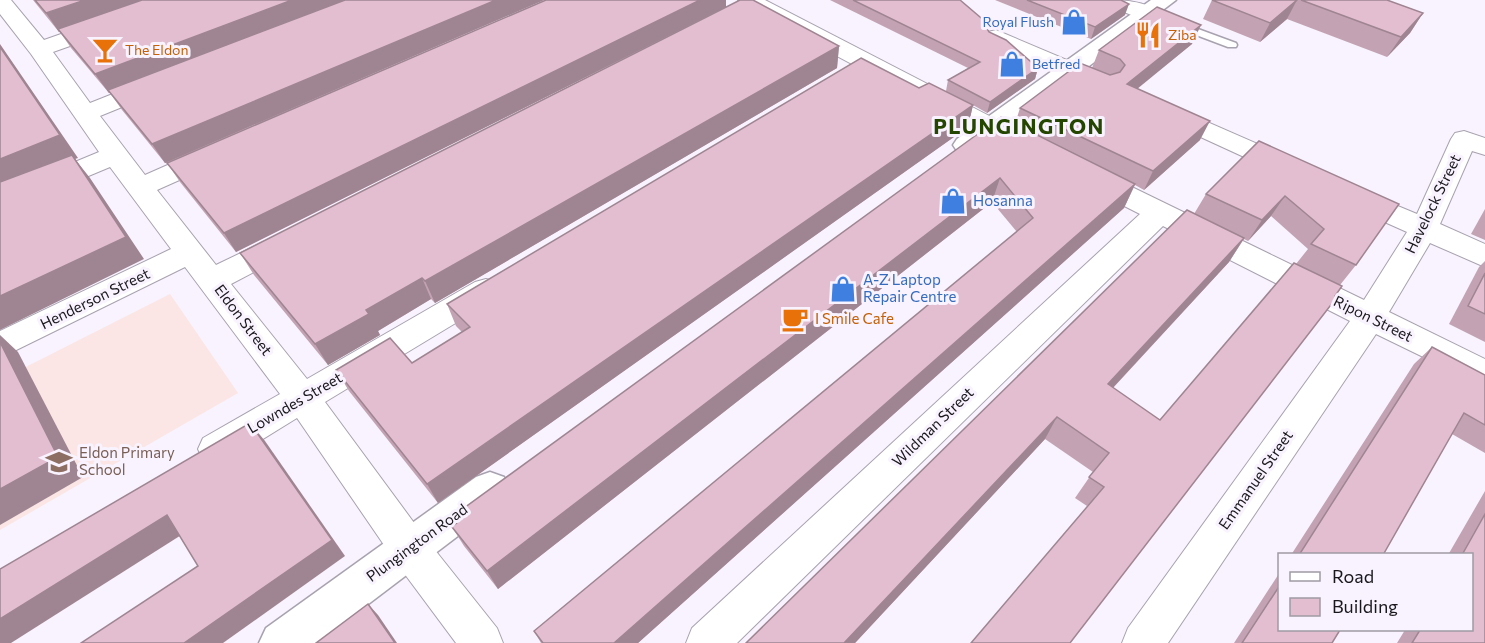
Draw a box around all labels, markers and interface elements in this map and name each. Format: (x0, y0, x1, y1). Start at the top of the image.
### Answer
shop icon: Royal Flush (1059, 7, 1089, 37)
place label: Royal Flush (983, 13, 1054, 30)
restaurant icon: Ziba (1133, 20, 1163, 50)
place label: Ziba (1168, 26, 1197, 43)
bar icon: The Eldon (90, 35, 120, 65)
place label: The Eldon (125, 41, 188, 58)
shop icon: Betfred (997, 49, 1027, 79)
place label: Betfred (1032, 55, 1080, 72)
district label: PLUNGINGTON (933, 113, 1105, 138)
street label: Havelock Street (1400, 151, 1464, 256)
shop icon: Hosanna (938, 186, 968, 216)
place label: Hosanna (973, 191, 1033, 209)
street label: Henderson Street (37, 264, 152, 332)
place label: A-Z Laptop Repair Centre (863, 270, 957, 305)
shop icon: A-Z Laptop Repair Centre (828, 274, 858, 304)
street label: Eldon Street (211, 280, 276, 358)
street label: Ripon Street (1331, 291, 1416, 345)
cafe icon: I Smile Cafe (780, 304, 810, 334)
place label: I Smile Cafe (815, 309, 894, 327)
street label: Lowndes Street (244, 368, 345, 437)
street label: Wildman Street (888, 383, 977, 470)
street label: Emmanuel Street (1214, 426, 1296, 532)
place label: Eldon Primary School (79, 443, 175, 478)
school or university icon: Eldon Primary School (44, 447, 74, 477)
street label: Plungington Road (362, 500, 470, 585)
legend (1278, 553, 1473, 631)
text: Road (1332, 565, 1374, 587)
text: Building (1332, 595, 1398, 617)

